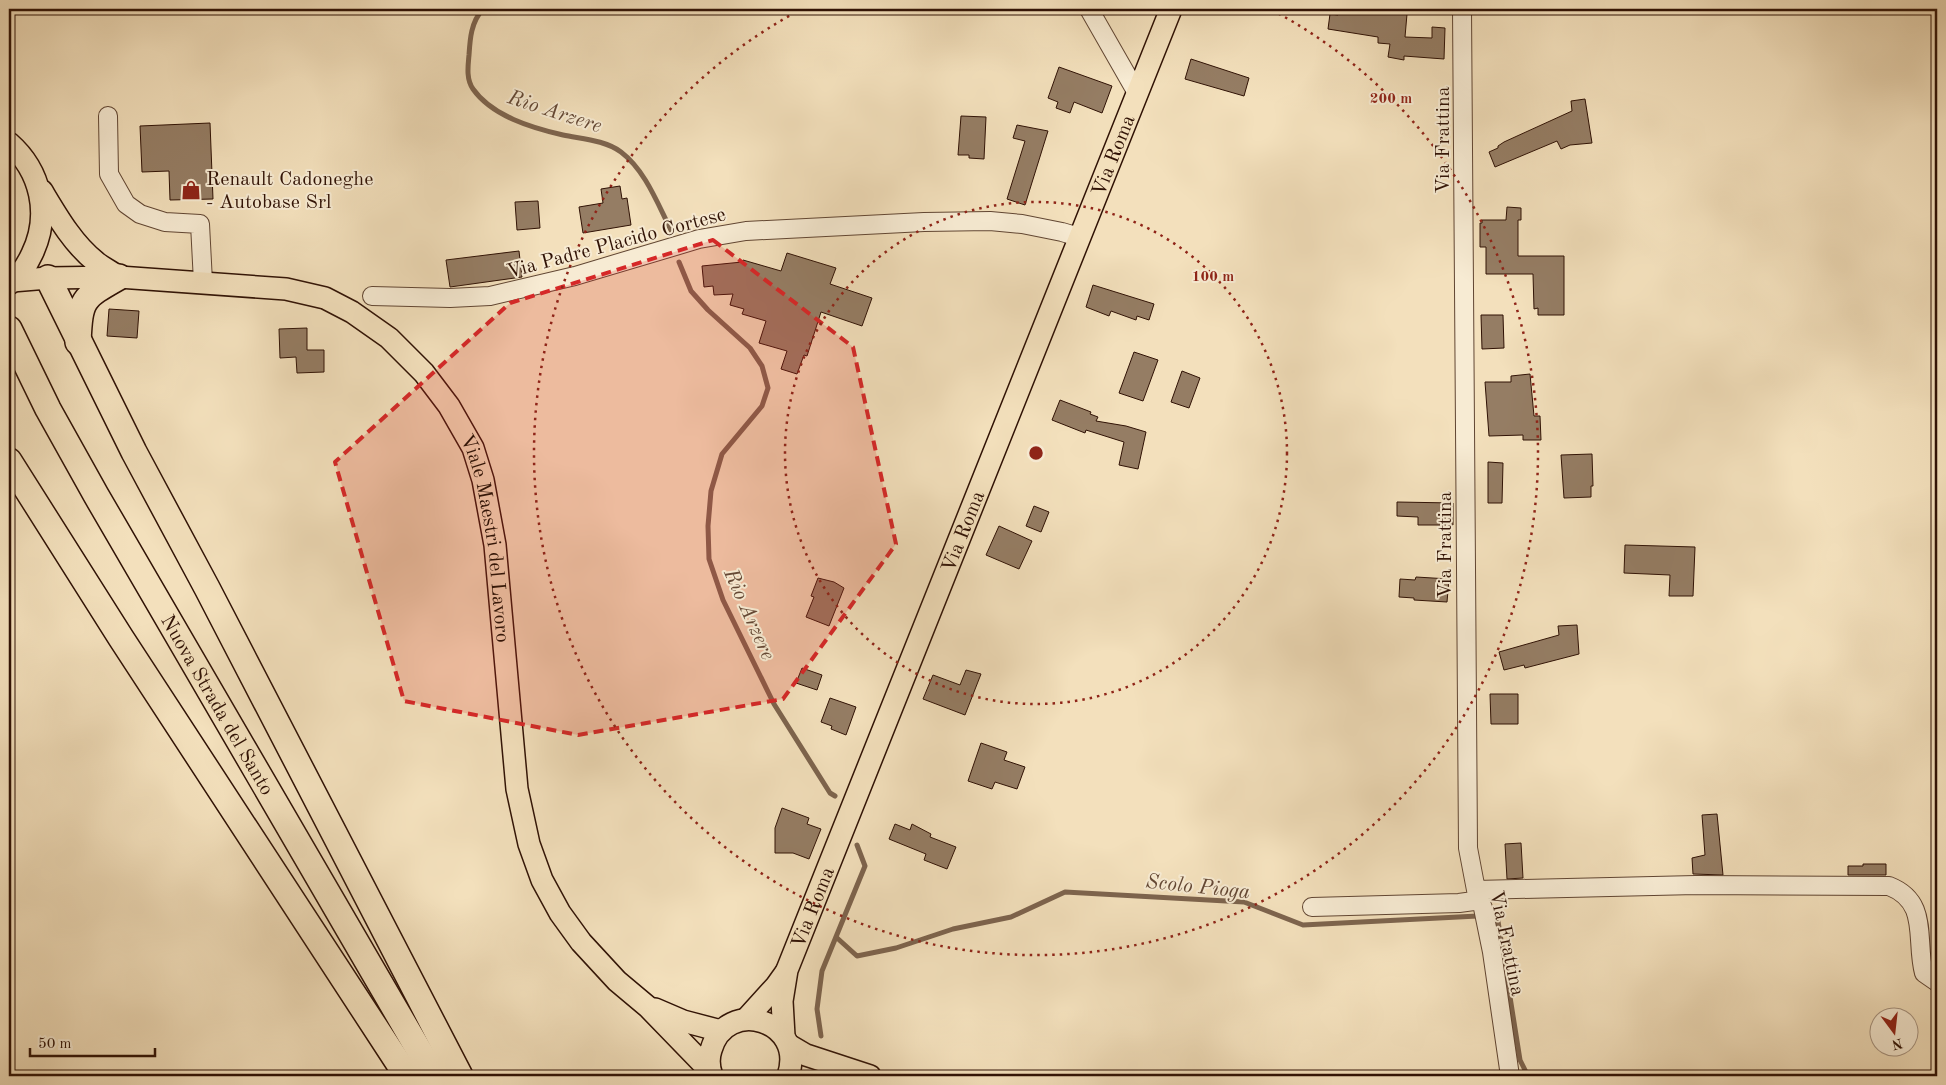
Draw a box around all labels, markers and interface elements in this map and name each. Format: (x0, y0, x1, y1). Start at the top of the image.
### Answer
street label: Via Frattina (1434, 86, 1454, 194)
water label: Rio Arzere (504, 87, 604, 137)
text: 200 m (1370, 92, 1412, 107)
street label: Via Roma (1089, 112, 1140, 199)
place label: Renault Cadoneghe - Autobase Srl (206, 170, 373, 213)
shop icon: Renault Cadoneghe - Autobase Srl (180, 179, 202, 201)
street label: Via Padre Placido Cortese (505, 205, 728, 283)
text: 100 m (1192, 270, 1234, 285)
street label: Viale Maestri del Lavoro (455, 432, 512, 643)
centre of rings (1027, 444, 1045, 462)
street label: Via Roma (939, 488, 989, 575)
street label: Via Frattina (1436, 491, 1456, 599)
water label: Rio Arzere (719, 565, 778, 663)
street label: Nuova Strada del Santo (156, 612, 276, 799)
street label: Via Roma (789, 865, 839, 951)
water label: Scolo Pioga (1144, 872, 1251, 903)
street label: Via Frattina (1485, 889, 1527, 998)
north arrow (1868, 1008, 1918, 1058)
scale bar (30, 1025, 155, 1057)
text: N (1890, 1035, 1904, 1052)
text: 50 m (38, 1037, 72, 1052)

